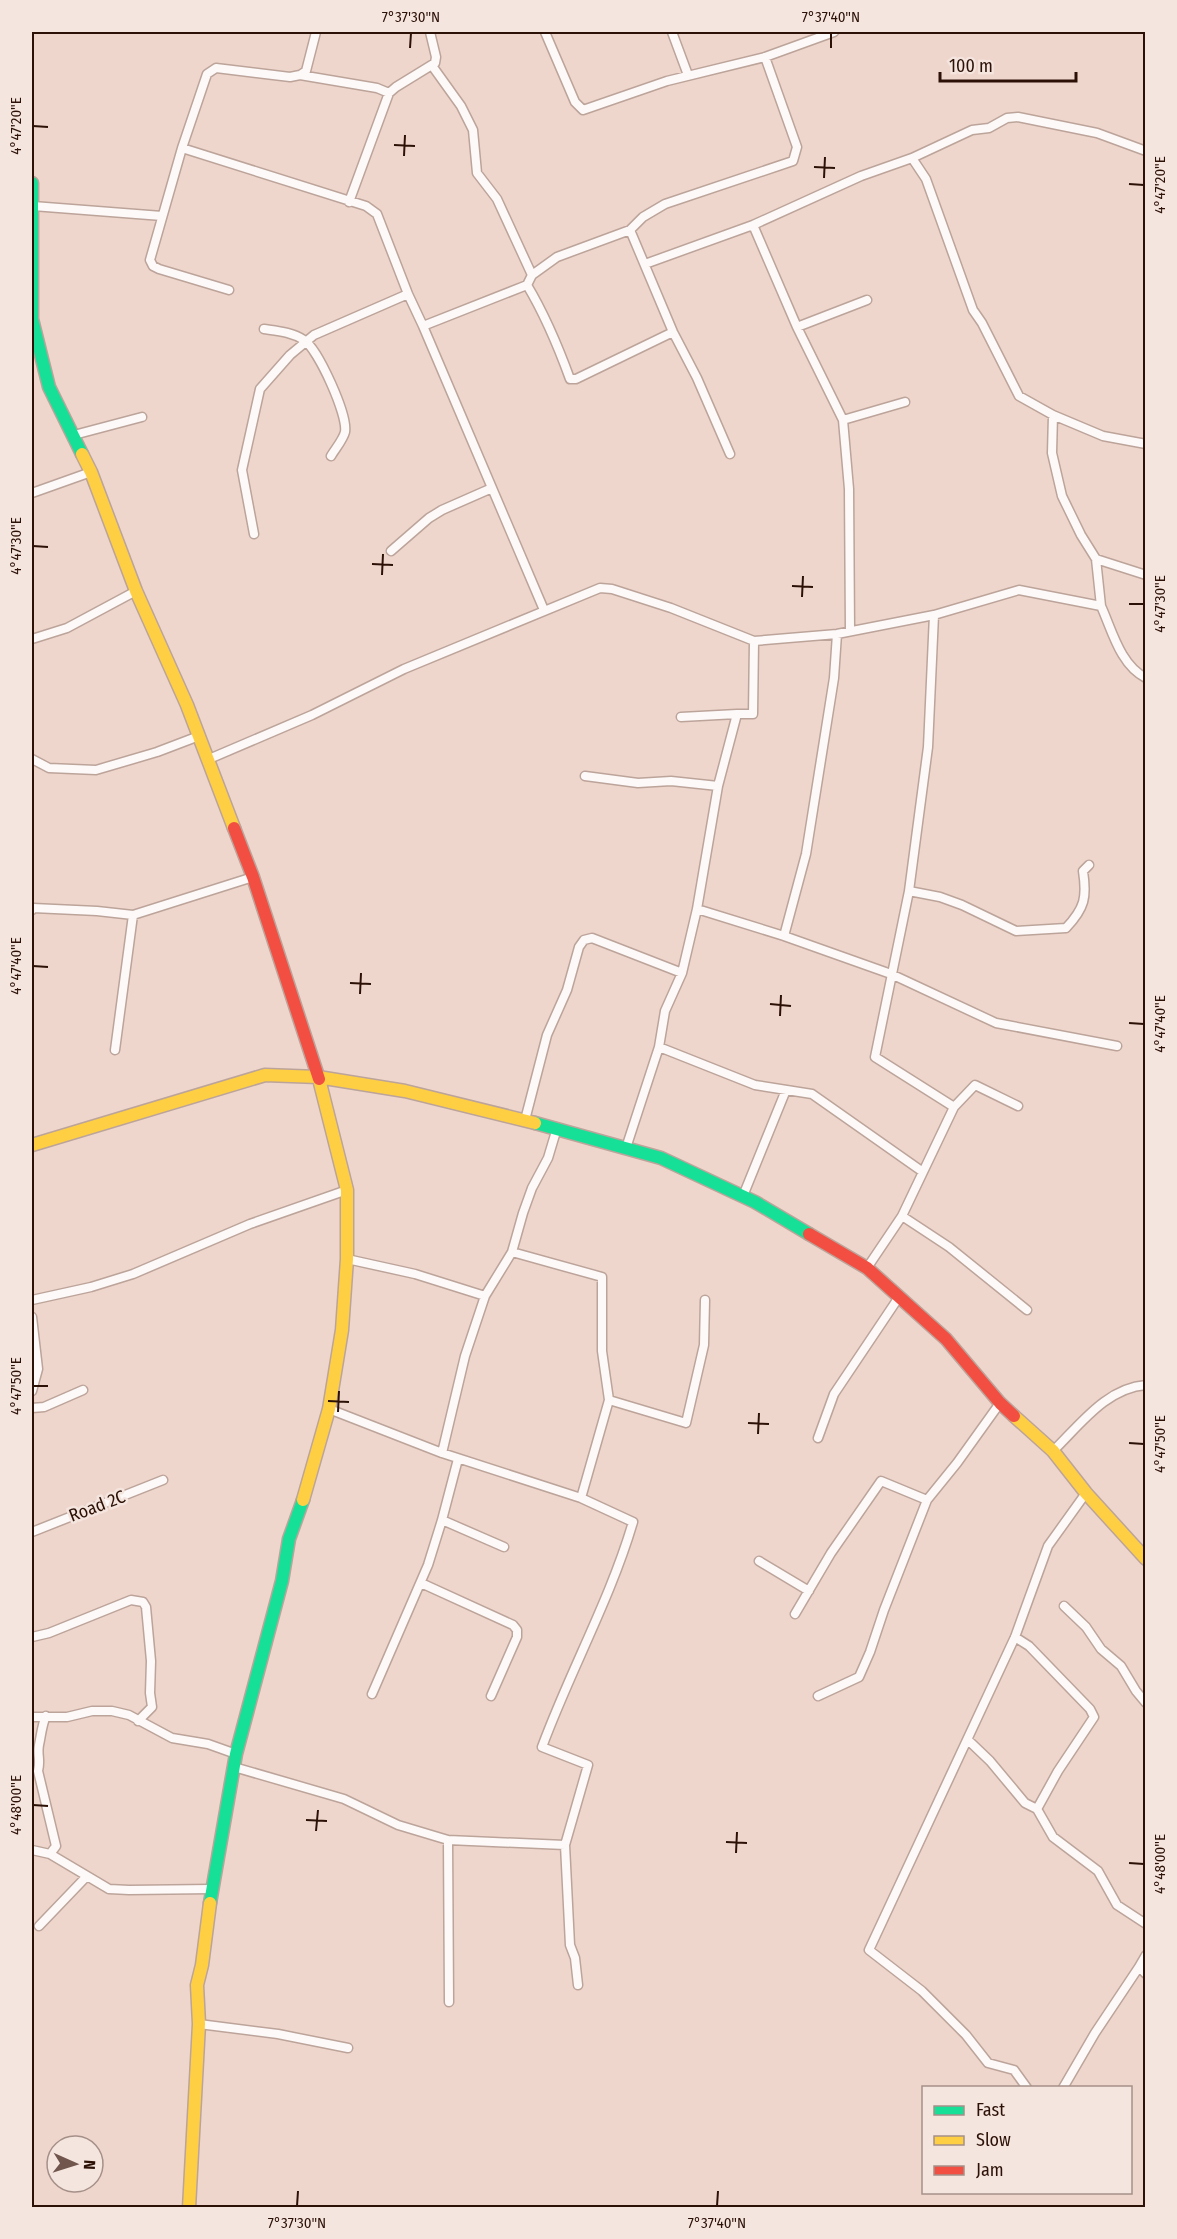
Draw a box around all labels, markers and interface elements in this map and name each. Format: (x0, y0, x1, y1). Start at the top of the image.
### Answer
text: 7°37'30"N (382, 8, 440, 26)
text: 7°37'40"N (802, 8, 860, 26)
scale bar (940, 45, 1076, 83)
text: 100 m (949, 55, 993, 77)
text: 4°47'20"E (7, 97, 25, 155)
text: 4°47'20"E (1151, 156, 1169, 214)
text: 4°47'30"E (7, 517, 25, 575)
text: 4°47'30"E (1151, 575, 1169, 633)
text: 4°47'40"E (7, 937, 25, 995)
text: 4°47'40"E (1151, 995, 1169, 1053)
text: 4°47'50"E (7, 1357, 25, 1415)
text: 4°47'50"E (1151, 1415, 1169, 1473)
street label: Road 2C (66, 1485, 128, 1527)
text: 4°48'00"E (7, 1775, 25, 1835)
text: 4°48'00"E (1151, 1834, 1169, 1894)
legend (922, 2086, 1132, 2194)
text: Fast (976, 2099, 1005, 2121)
text: Slow (976, 2129, 1011, 2151)
north arrow (45, 2134, 105, 2194)
text: N (80, 2159, 99, 2170)
text: Jam (976, 2159, 1004, 2181)
text: 7°37'30"N (268, 2214, 326, 2232)
text: 7°37'40"N (688, 2214, 746, 2232)

